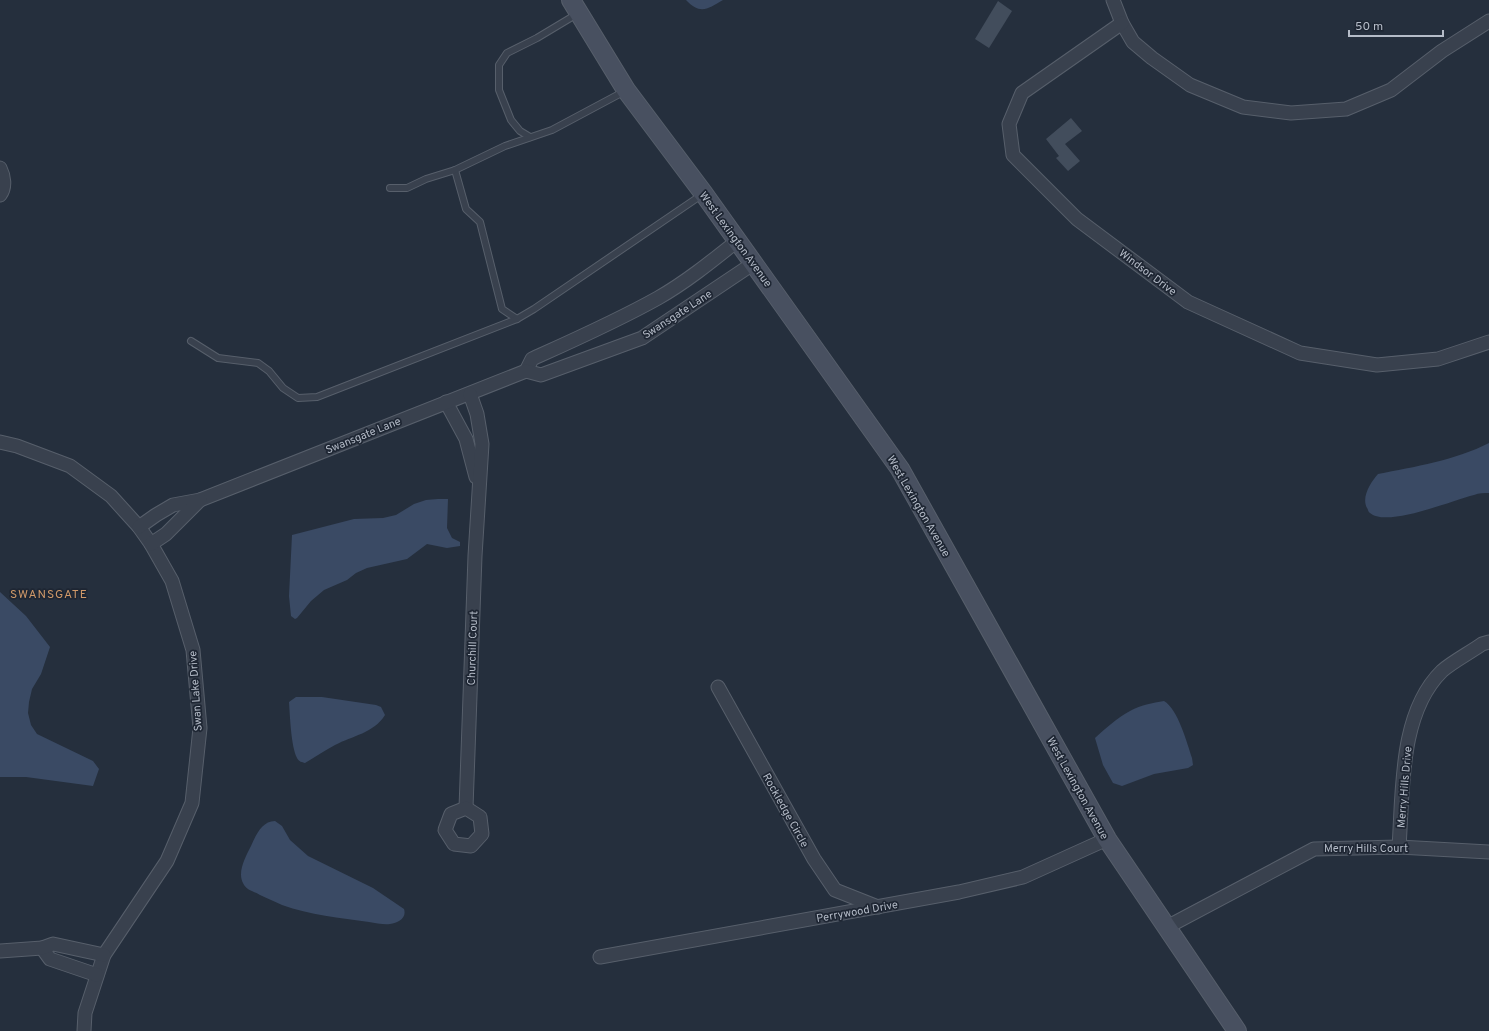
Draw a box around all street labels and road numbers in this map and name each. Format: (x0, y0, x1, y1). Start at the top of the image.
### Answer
street label: West Lexington Avenue (696, 189, 775, 290)
street label: Windsor Drive (1116, 247, 1179, 299)
street label: Swansgate Lane (640, 287, 715, 342)
street label: Swansgate Lane (324, 414, 403, 457)
street label: West Lexington Avenue (883, 453, 953, 560)
street label: Churchill Court (465, 611, 481, 686)
street label: Swan Lake Drive (186, 650, 206, 732)
street label: West Lexington Avenue (1043, 735, 1111, 842)
street label: Merry Hills Drive (1394, 746, 1416, 829)
street label: Rockledge Circle (759, 771, 811, 850)
street label: Merry Hills Court (1324, 842, 1408, 856)
street label: Perrywood Drive (815, 898, 899, 926)

